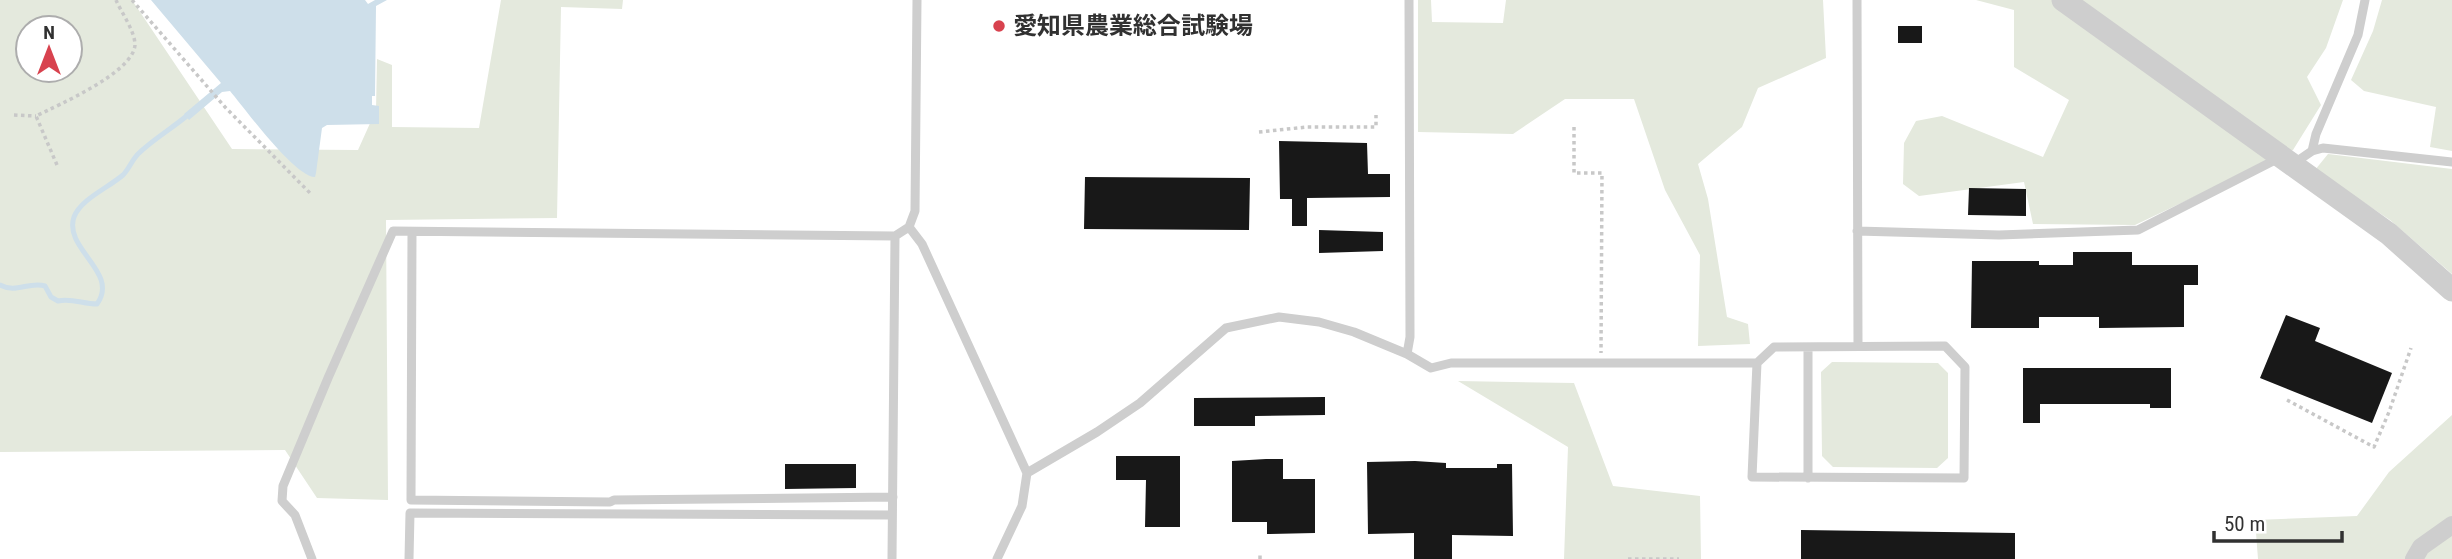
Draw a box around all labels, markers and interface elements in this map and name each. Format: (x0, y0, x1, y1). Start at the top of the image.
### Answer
place label: 愛知県農業総合試験場 (1013, 12, 1253, 40)
north arrow (14, 14, 84, 84)
marker: 愛知県農業総合試験場 (991, 18, 1007, 34)
text: N (43, 21, 55, 44)
scale bar (2214, 500, 2342, 544)
text: 50 m (2224, 512, 2265, 536)

